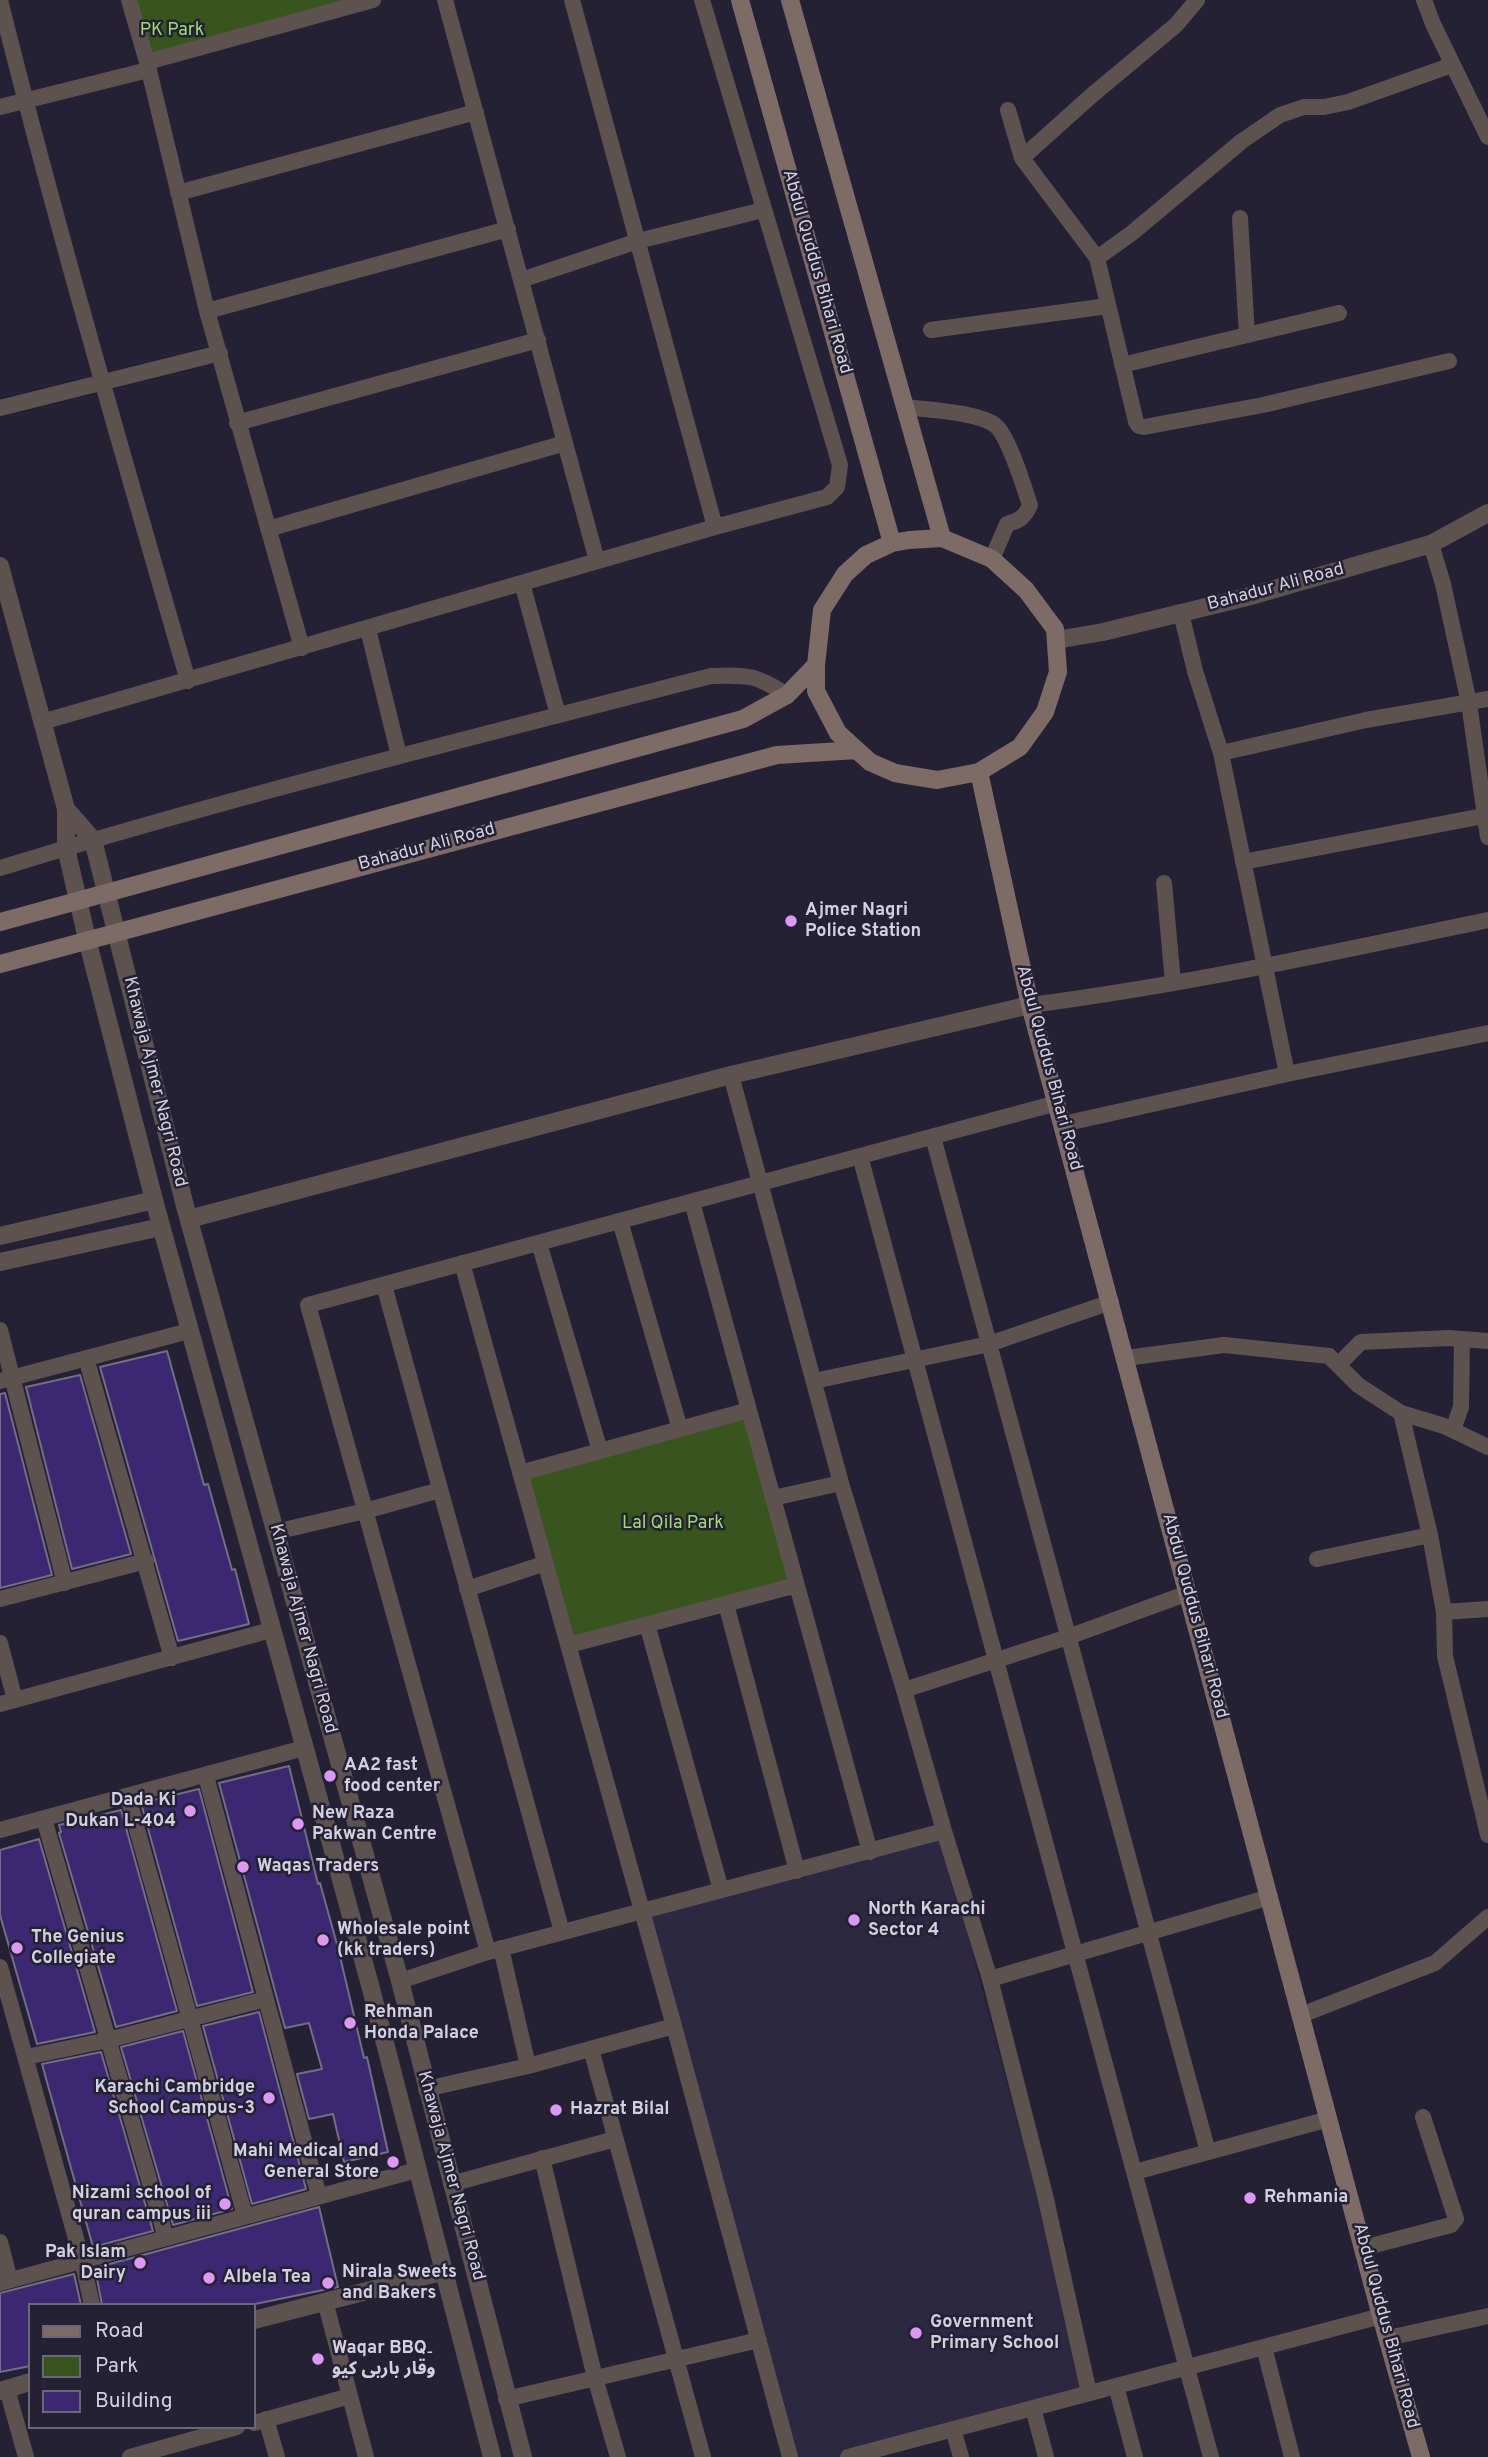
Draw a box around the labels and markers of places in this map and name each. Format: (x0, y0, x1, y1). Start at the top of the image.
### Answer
place label: Ajmer Nagri Police Station (805, 900, 921, 942)
marker: Ajmer Nagri Police Station (783, 913, 799, 929)
place label: AA2 fast food center (344, 1755, 440, 1798)
marker: AA2 fast food center (322, 1768, 338, 1784)
place label: Dada Ki Dukan L-404 (65, 1790, 176, 1832)
marker: Dada Ki Dukan L-404 (182, 1803, 198, 1819)
place label: New Raza Pakwan Centre (312, 1803, 437, 1846)
marker: New Raza Pakwan Centre (290, 1816, 306, 1832)
place label: Waqas Traders (257, 1856, 379, 1878)
marker: Waqas Traders (235, 1859, 251, 1875)
place label: North Karachi Sector 4 (868, 1899, 986, 1941)
marker: North Karachi Sector 4 (846, 1912, 862, 1928)
place label: Wholesale point (kk traders) (337, 1919, 470, 1962)
place label: The Genius Collegiate (31, 1927, 125, 1969)
marker: Wholesale point (kk traders) (315, 1932, 331, 1948)
marker: The Genius Collegiate (9, 1940, 25, 1956)
place label: Rehman Honda Palace (364, 2002, 479, 2044)
marker: Rehman Honda Palace (342, 2015, 358, 2031)
place label: Karachi Cambridge School Campus-3 (94, 2077, 255, 2120)
marker: Karachi Cambridge School Campus-3 (261, 2090, 277, 2106)
place label: Hazrat Bilal (570, 2099, 669, 2121)
marker: Hazrat Bilal (548, 2102, 564, 2118)
place label: Mahi Medical and General Store (233, 2141, 379, 2184)
marker: Mahi Medical and General Store (385, 2154, 401, 2170)
place label: Nizami school of quran campus iii (72, 2183, 211, 2226)
place label: Rehmania (1264, 2187, 1348, 2209)
marker: Rehmania (1242, 2190, 1258, 2206)
marker: Nizami school of quran campus iii (217, 2196, 233, 2212)
place label: Pak Islam Dairy (45, 2242, 126, 2284)
marker: Pak Islam Dairy (132, 2255, 148, 2271)
place label: Nirala Sweets and Bakers (342, 2262, 457, 2304)
place label: Albela Tea (223, 2267, 311, 2289)
marker: Albela Tea (201, 2270, 217, 2286)
marker: Nirala Sweets and Bakers (320, 2275, 336, 2291)
place label: Government Primary School (930, 2312, 1059, 2354)
marker: Government Primary School (908, 2325, 924, 2341)
place label: Waqar BBQ۔ وقار باربی کیو (332, 2338, 435, 2380)
marker: Waqar BBQ۔ وقار باربی کیو (310, 2351, 326, 2367)

